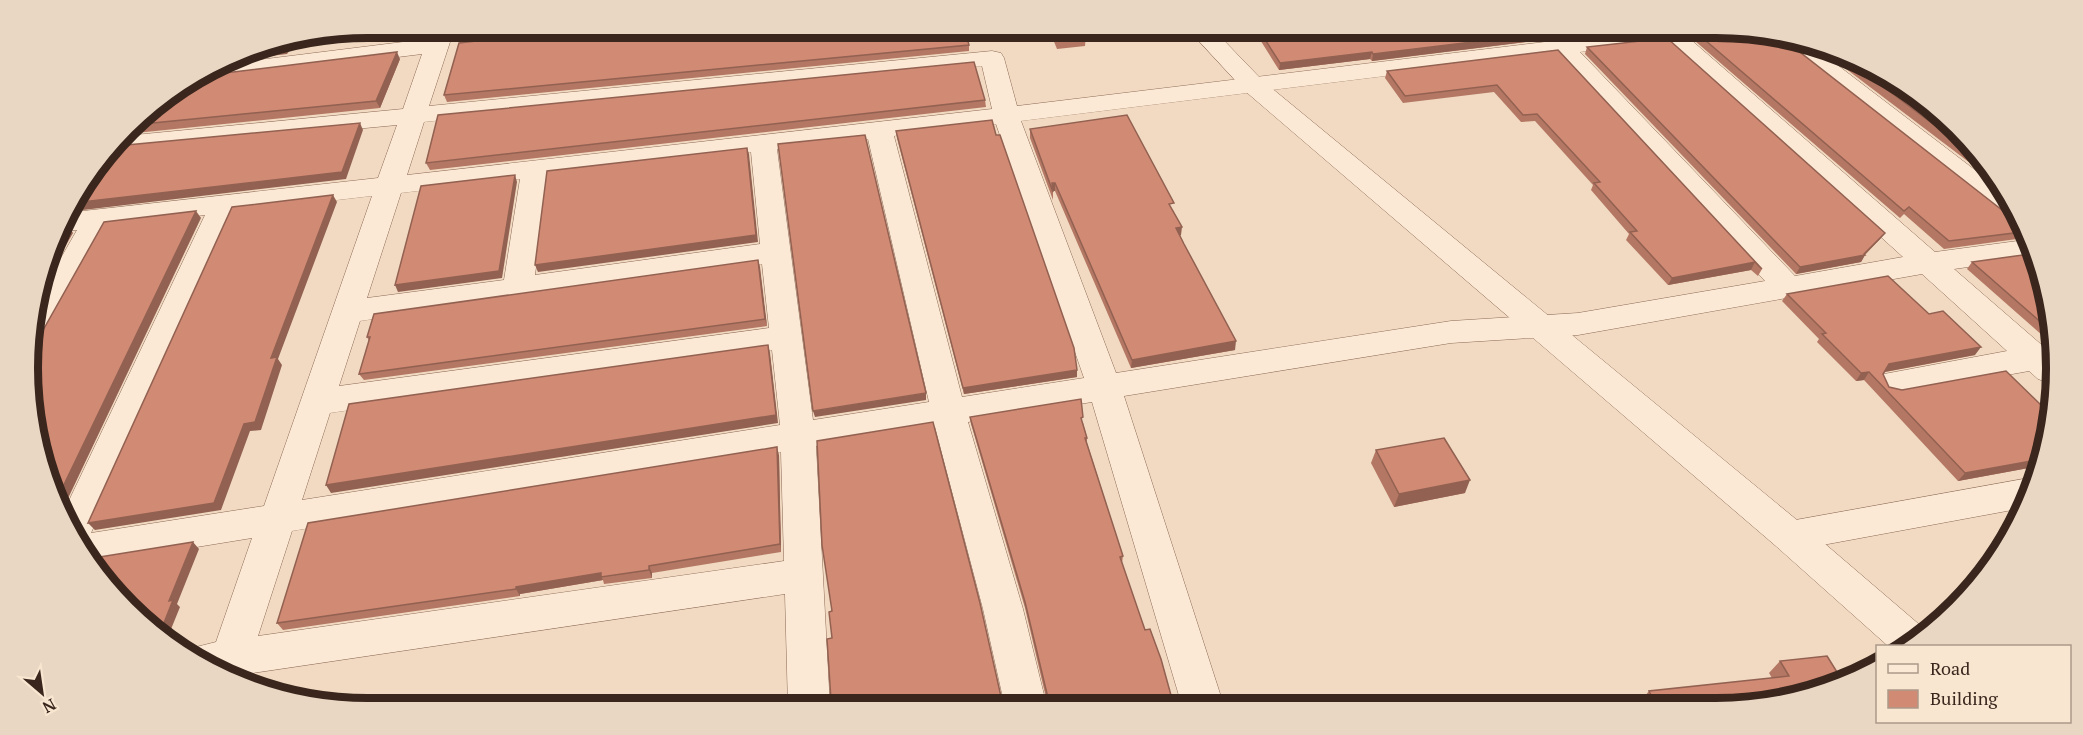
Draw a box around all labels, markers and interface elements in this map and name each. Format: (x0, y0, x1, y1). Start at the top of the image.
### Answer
legend (1876, 645, 2071, 723)
text: Road (1930, 656, 1970, 680)
north arrow (12, 663, 72, 723)
text: Building (1930, 686, 1998, 710)
text: N (39, 694, 60, 719)

